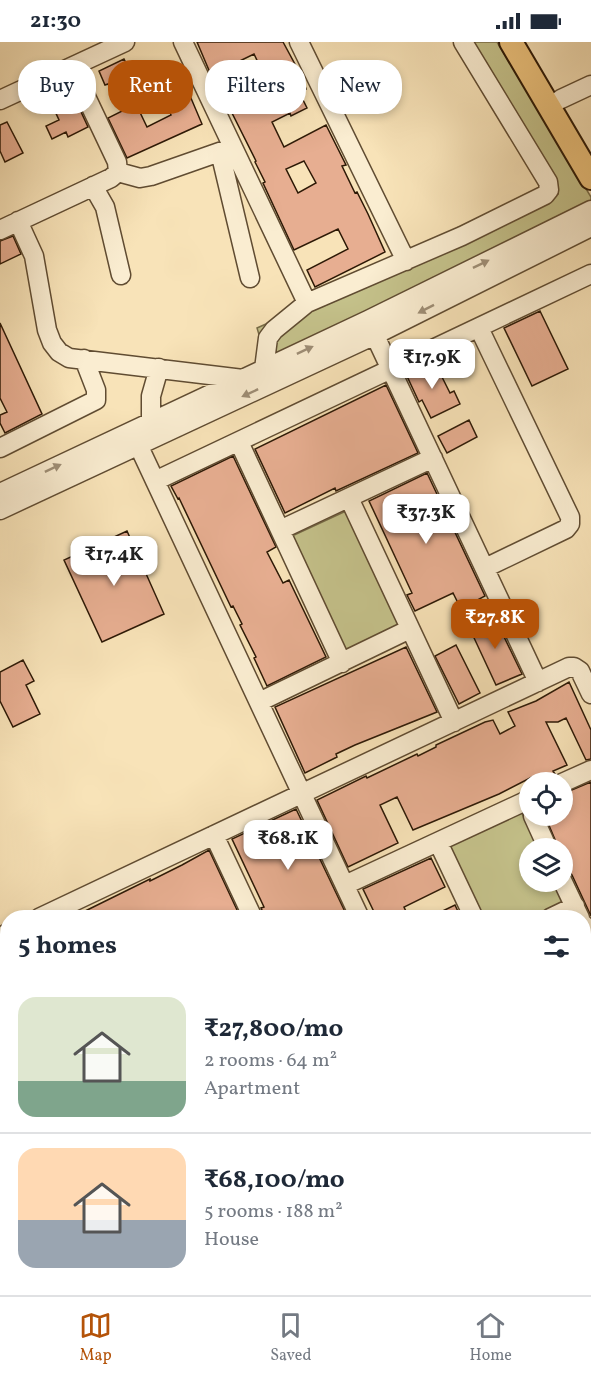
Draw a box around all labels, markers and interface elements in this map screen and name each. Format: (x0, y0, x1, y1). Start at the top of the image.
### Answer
text: 21:30 (30, 6, 81, 37)
chip: Buy (18, 60, 96, 114)
chip: Rent (108, 60, 193, 114)
chip: Filters (205, 60, 306, 114)
chip: New (318, 60, 402, 114)
one-way arrow (472, 260, 489, 269)
one-way arrow (417, 305, 434, 314)
pin: ₹17.9K (383, 339, 481, 390)
text: ₹17.9K (403, 344, 461, 372)
one-way arrow (297, 345, 314, 354)
one-way arrow (241, 389, 258, 398)
one-way arrow (44, 464, 61, 473)
pin: ₹37.3K (377, 494, 475, 545)
text: ₹37.3K (397, 499, 455, 527)
pin: ₹17.4K (65, 536, 163, 587)
text: ₹17.4K (85, 541, 143, 569)
pin: ₹27.8K (446, 599, 544, 650)
text: ₹27.8K (465, 604, 525, 632)
map controls (519, 772, 573, 892)
button: locate (519, 772, 573, 826)
pin: ₹68.1K (239, 820, 337, 871)
text: ₹68.1K (258, 825, 318, 853)
button: layers (519, 838, 573, 892)
text: 5 homes (18, 928, 117, 964)
icon: filters (540, 930, 573, 963)
text: ₹27,800/mo (204, 1011, 343, 1047)
icon: home (66, 1021, 138, 1093)
text: 2 rooms · 64 m² (204, 1047, 337, 1075)
text: Apartment (204, 1075, 300, 1103)
text: ₹68,100/mo (204, 1162, 345, 1198)
icon: home (66, 1172, 138, 1244)
text: 5 rooms · 188 m² (204, 1198, 343, 1226)
text: House (204, 1226, 259, 1254)
tab: Map (79, 1309, 112, 1367)
tab: Saved (270, 1309, 311, 1367)
tab: Home (470, 1309, 512, 1367)

